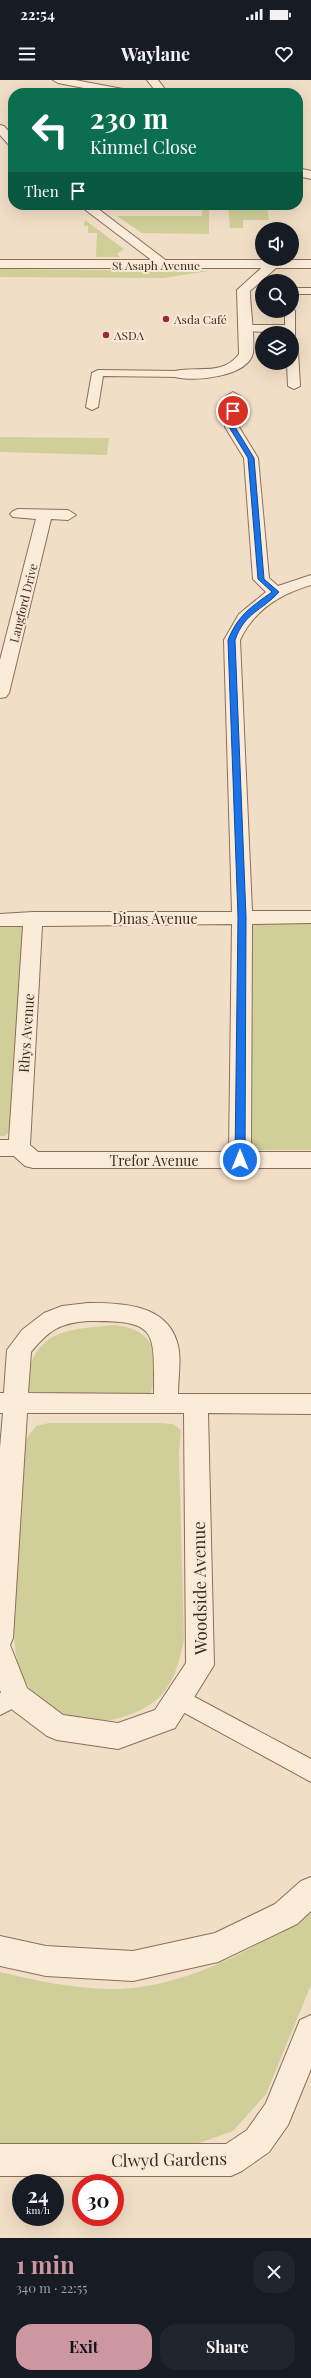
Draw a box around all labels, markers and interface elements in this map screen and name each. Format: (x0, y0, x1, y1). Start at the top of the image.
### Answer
text: 22:54 (20, 4, 55, 24)
text: Waylane (121, 42, 190, 66)
icon: menu (16, 43, 38, 65)
icon: heart (273, 43, 295, 65)
text: 230 m (90, 99, 168, 136)
icon: left (24, 104, 76, 156)
text: Kinmel Close (90, 135, 197, 159)
icon: arrive (67, 180, 89, 202)
text: Then (24, 181, 59, 201)
map controls (255, 222, 299, 370)
button: sound (255, 222, 299, 266)
street label: St Asaph Avenue (112, 257, 200, 273)
button: search (255, 274, 299, 318)
place label: Asda Café (173, 311, 227, 327)
marker: Asda Café (161, 314, 171, 324)
button: layers (255, 326, 299, 370)
place label: ASDA (113, 327, 144, 343)
marker: ASDA (101, 330, 111, 340)
pin (216, 394, 250, 428)
icon: arrive (222, 400, 244, 422)
street label: Langford Drive (5, 562, 41, 644)
street label: Dinas Avenue (112, 909, 198, 928)
street label: Rhys Avenue (14, 993, 38, 1073)
position arrow (219, 1139, 261, 1181)
street label: Trefor Avenue (110, 1151, 198, 1170)
street label: Woodside Avenue (187, 1521, 211, 1656)
street label: Clwyd Gardens (111, 2147, 227, 2171)
speed limit sign: 30 (72, 2174, 124, 2226)
text: 24 (27, 2181, 49, 2208)
text: km/h (26, 2203, 50, 2217)
text: 1 min (16, 2248, 75, 2280)
button: close (253, 2251, 295, 2293)
text: 340 m · 22:55 (16, 2279, 87, 2296)
button: Exit (16, 2324, 152, 2370)
button: Share (160, 2324, 295, 2370)

